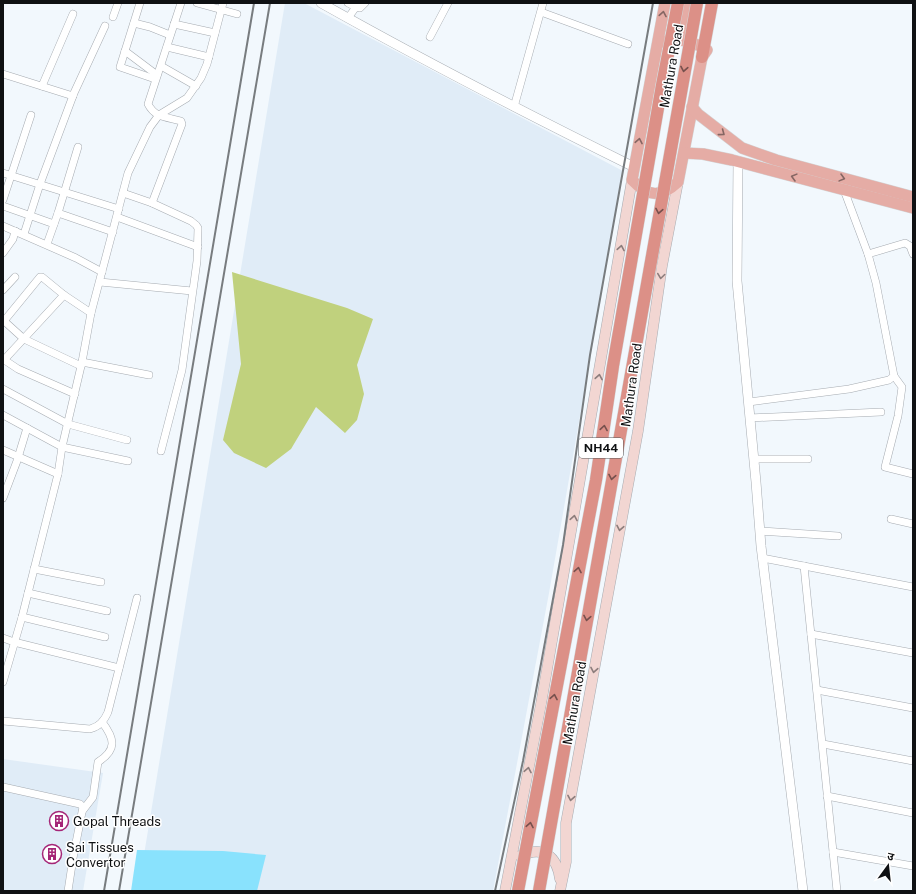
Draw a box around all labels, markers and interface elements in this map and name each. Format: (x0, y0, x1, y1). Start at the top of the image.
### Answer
one-way arrow (658, 11, 667, 17)
street label: Mathura Road (657, 23, 686, 109)
one-way arrow (681, 66, 689, 72)
one-way arrow (717, 128, 724, 135)
one-way arrow (635, 138, 643, 145)
one-way arrow (791, 173, 797, 181)
one-way arrow (839, 173, 846, 181)
one-way arrow (655, 208, 664, 214)
one-way arrow (617, 245, 625, 252)
one-way arrow (657, 273, 666, 279)
street label: Mathura Road (618, 342, 645, 428)
one-way arrow (594, 373, 602, 380)
one-way arrow (599, 425, 608, 431)
road number: NH44 (579, 438, 623, 458)
one-way arrow (608, 473, 617, 480)
one-way arrow (569, 515, 577, 521)
one-way arrow (616, 525, 625, 531)
one-way arrow (574, 567, 582, 573)
one-way arrow (584, 615, 592, 622)
street label: Mathura Road (560, 660, 589, 746)
one-way arrow (590, 667, 599, 673)
one-way arrow (549, 694, 558, 701)
one-way arrow (523, 767, 532, 773)
one-way arrow (567, 795, 576, 801)
building icon: Gopal Threads (48, 810, 70, 832)
place label: Gopal Threads (73, 814, 161, 829)
one-way arrow (525, 822, 534, 828)
place label: Sai Tissues Convertor (66, 840, 134, 870)
building icon: Sai Tissues Convertor (41, 843, 63, 865)
north arrow (868, 846, 908, 886)
text: उ (886, 850, 896, 863)

